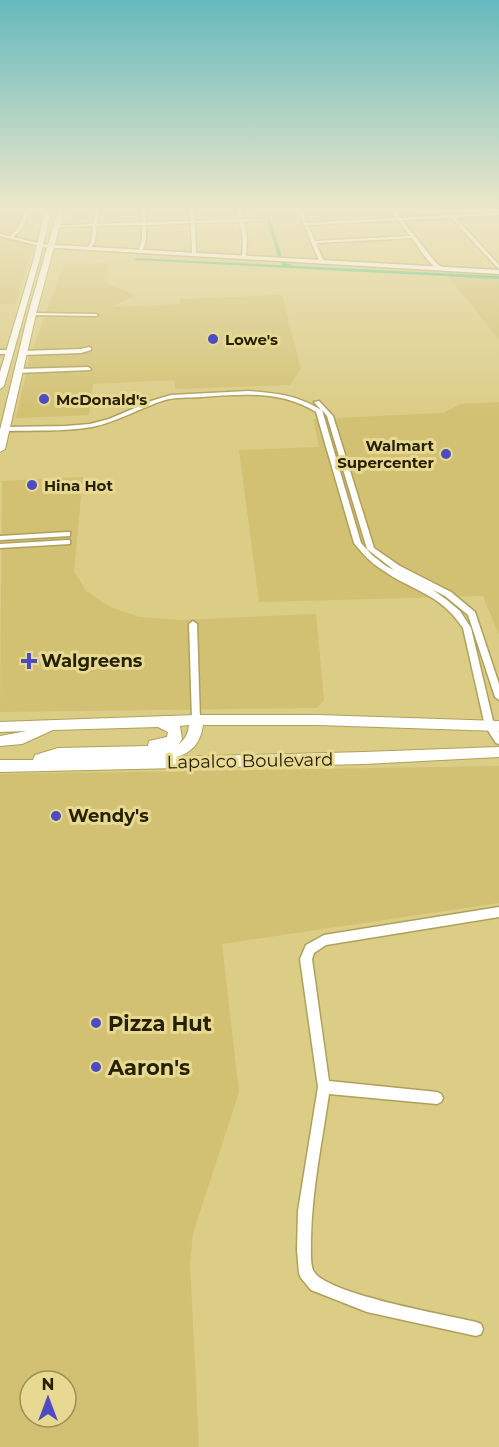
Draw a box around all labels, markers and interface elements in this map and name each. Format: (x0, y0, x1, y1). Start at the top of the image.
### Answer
place label: Lowe's (225, 330, 278, 349)
marker: Lowe's (206, 332, 220, 346)
place label: McDonald's (56, 390, 147, 409)
marker: McDonald's (37, 392, 51, 406)
place label: Walmart Supercenter (337, 436, 435, 472)
marker: Walmart Supercenter (439, 447, 453, 461)
place label: Hina Hot (44, 476, 113, 495)
marker: Hina Hot (25, 478, 39, 492)
place label: Walgreens (41, 650, 143, 672)
marker: Walgreens (22, 654, 36, 668)
street label: Lapalco Boulevard (167, 749, 333, 773)
place label: Wendy's (68, 805, 149, 827)
marker: Wendy's (49, 809, 63, 823)
place label: Pizza Hut (108, 1011, 212, 1036)
marker: Pizza Hut (89, 1016, 103, 1030)
place label: Aaron's (107, 1055, 190, 1080)
marker: Aaron's (89, 1060, 103, 1074)
north arrow (18, 1369, 78, 1429)
text: N (42, 1375, 54, 1394)

